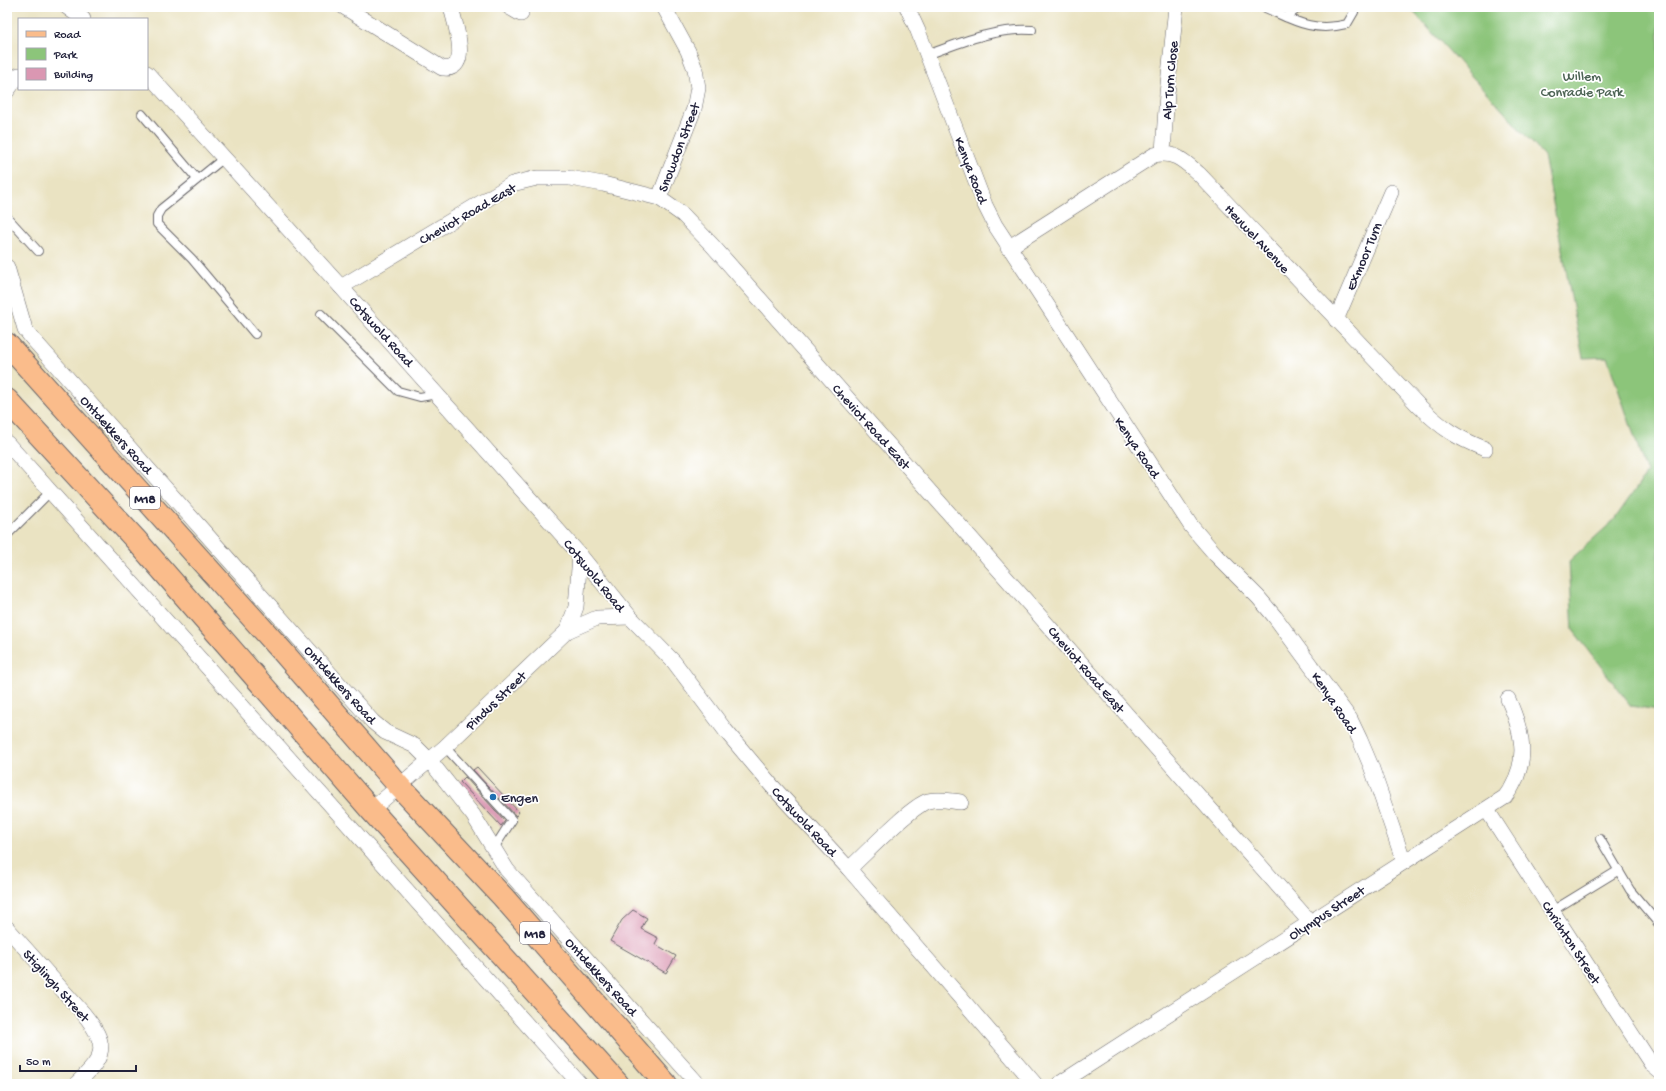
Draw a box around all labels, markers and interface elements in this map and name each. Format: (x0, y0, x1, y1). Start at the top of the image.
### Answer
legend (18, 18, 148, 90)
text: Road (54, 29, 81, 43)
street label: Alp Turn Close (1160, 39, 1183, 120)
text: Park (53, 49, 79, 63)
text: Building (53, 69, 93, 83)
park label: Willem Conradie Park (1541, 69, 1625, 102)
street label: Snowdon Street (656, 100, 706, 195)
street label: Kenya Road (949, 135, 991, 208)
street label: Cheviot Road East (417, 180, 521, 250)
street label: Heuwel Avenue (1220, 202, 1293, 278)
street label: Exmoor Turn (1343, 220, 1387, 294)
street label: Cotswold Road (344, 294, 417, 373)
street label: Cheviot Road East (827, 381, 914, 475)
street label: Ontdekkers Road (75, 393, 156, 480)
street label: Kenya Road (1109, 415, 1164, 484)
road number: M18 (130, 487, 160, 509)
street label: Cotswold Road (558, 537, 629, 618)
street label: Cheviot Road East (1043, 624, 1128, 718)
street label: Ontdekkers Road (299, 643, 380, 730)
street label: Pindus Street (462, 668, 532, 736)
street label: Kenya Road (1306, 670, 1361, 739)
street label: Cotswold Road (767, 784, 841, 862)
place label: Engen (501, 791, 539, 808)
marker: Engen (488, 792, 498, 802)
street label: Olympus Street (1286, 882, 1370, 945)
street label: Chrichton Street (1537, 899, 1604, 989)
road number: M18 (520, 922, 550, 944)
street label: Ontdekkers Road (560, 935, 641, 1022)
street label: Stiglingh Street (18, 947, 93, 1028)
scale bar (20, 1047, 136, 1073)
text: 50 m (26, 1056, 51, 1070)

